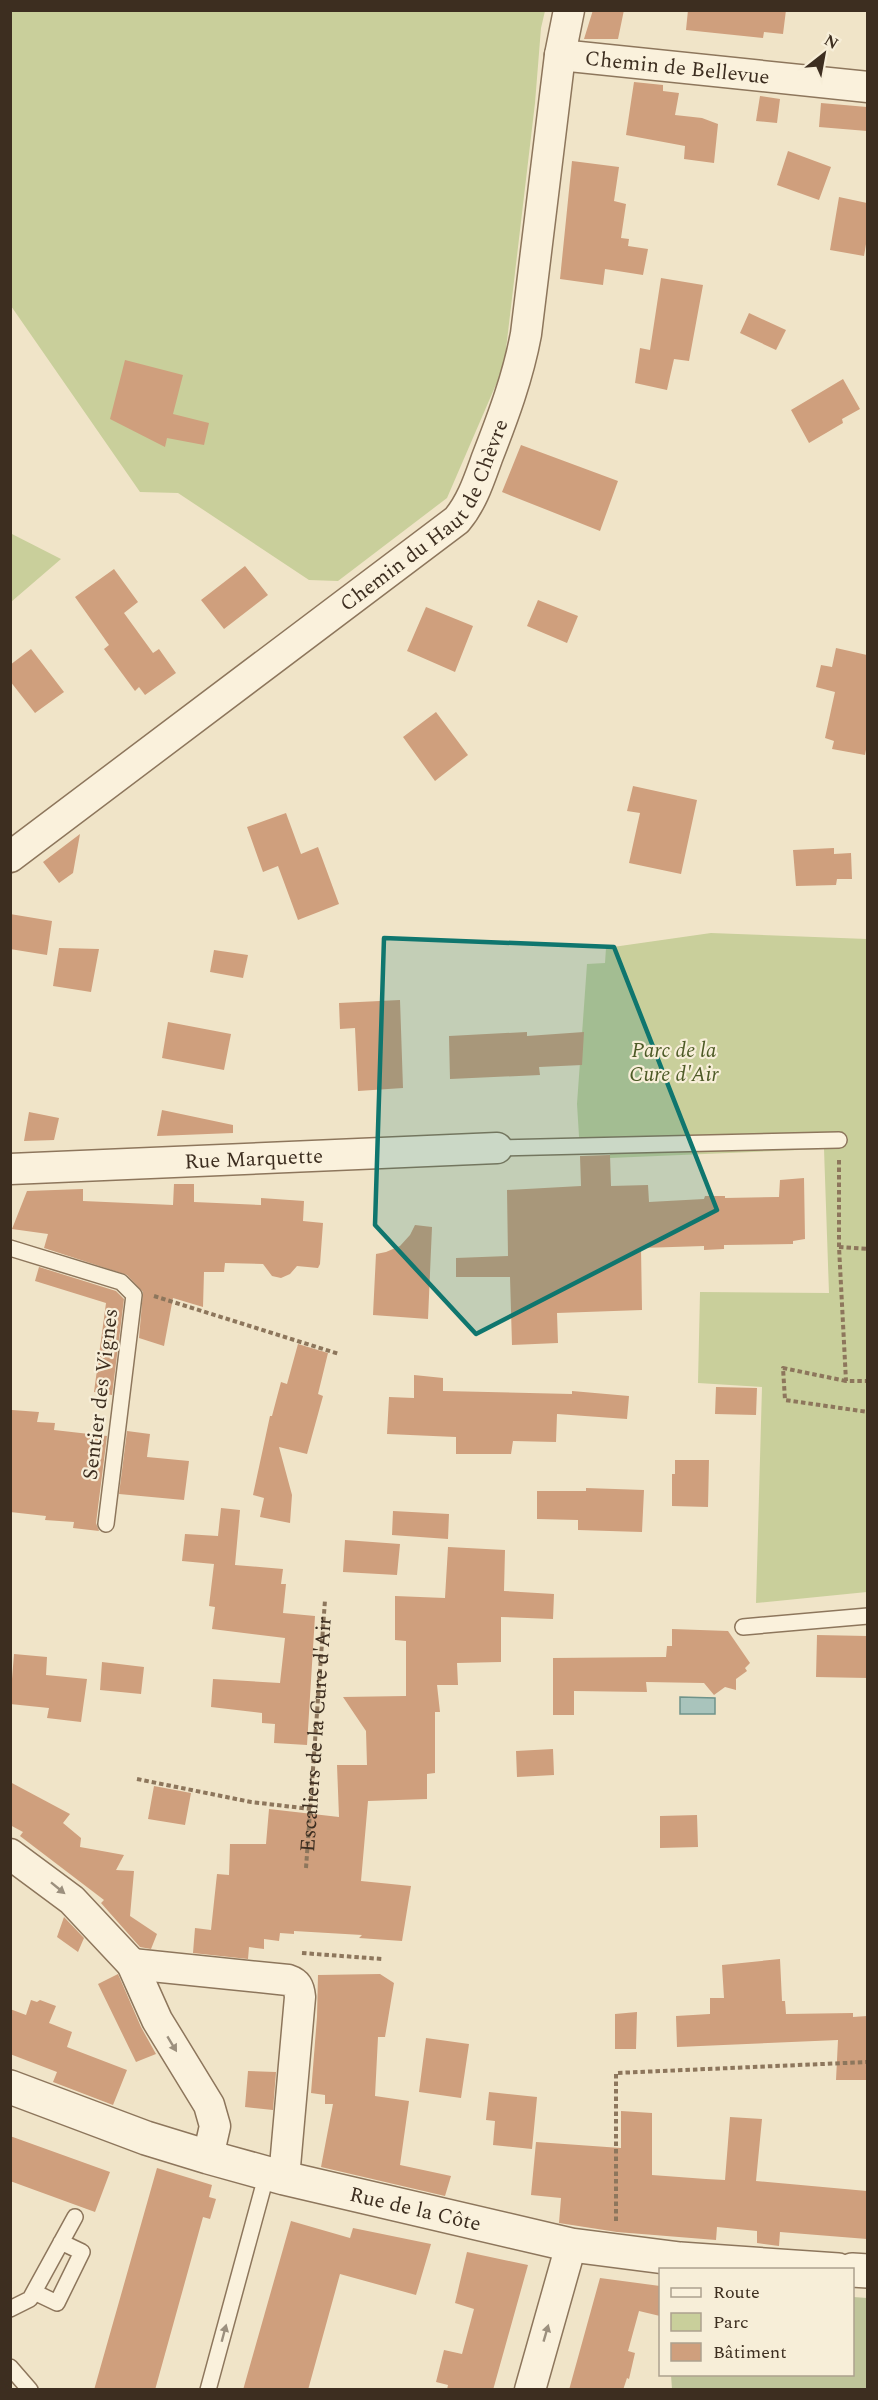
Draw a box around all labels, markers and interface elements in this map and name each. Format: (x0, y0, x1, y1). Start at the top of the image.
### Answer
north arrow (794, 24, 854, 84)
text: N (819, 28, 843, 56)
street label: Chemin de Bellevue (583, 43, 771, 94)
street label: Chemin du Haut de Chèvre (333, 415, 517, 620)
park label: Parc de la Cure d'Air (629, 1035, 720, 1091)
street label: Rue Marquette (184, 1141, 324, 1178)
street label: Sentier des Vignes (75, 1306, 127, 1482)
street label: Escaliers de la Cure d'Air (292, 1616, 341, 1853)
one-way arrow (50, 1882, 66, 1895)
one-way arrow (166, 2036, 177, 2052)
street label: Rue de la Côte (346, 2179, 484, 2241)
legend (659, 2268, 854, 2376)
text: Route (713, 2279, 760, 2306)
text: Parc (713, 2309, 749, 2336)
one-way arrow (220, 2324, 229, 2342)
one-way arrow (542, 2324, 551, 2342)
text: Bâtiment (713, 2339, 787, 2366)

